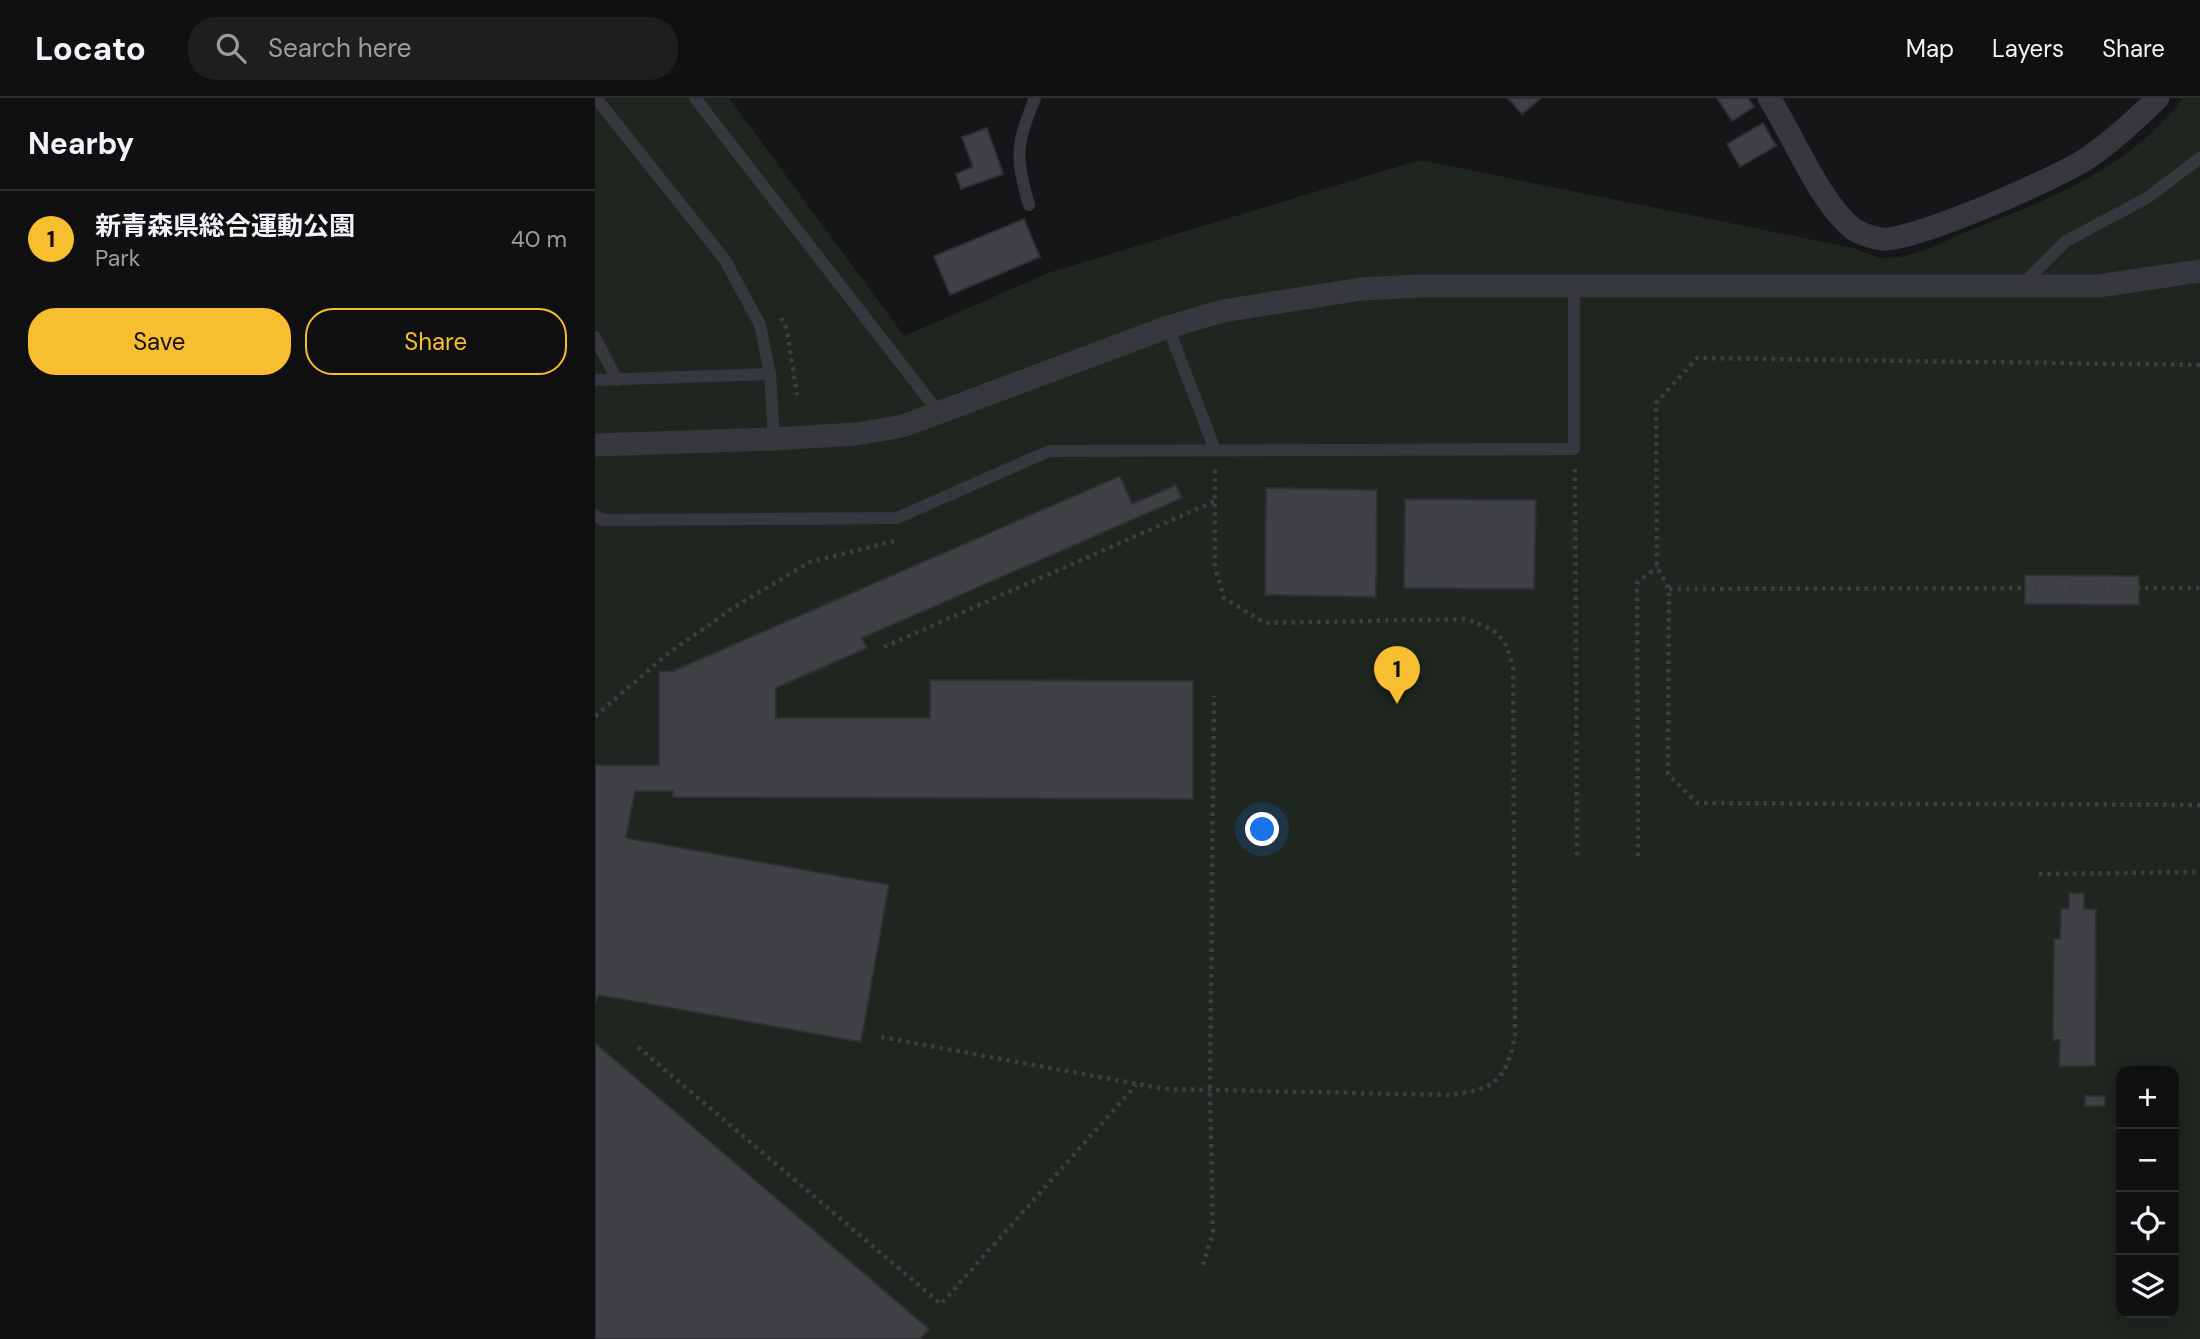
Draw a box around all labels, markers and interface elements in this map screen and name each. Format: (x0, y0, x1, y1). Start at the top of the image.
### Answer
search box (188, 17, 678, 80)
text: Locato (35, 27, 146, 70)
icon: search (212, 29, 250, 67)
text: Search here (268, 31, 411, 65)
text: Map (1906, 33, 1954, 64)
text: Layers (1992, 33, 2064, 64)
text: Share (2102, 33, 2165, 64)
text: Nearby (28, 124, 134, 163)
text: 新青森県総合運動公園 (95, 209, 355, 243)
text: 1 (47, 224, 55, 254)
text: 40 m (511, 224, 567, 254)
text: Park (95, 243, 140, 273)
button: Save (28, 308, 291, 375)
button: Share (305, 308, 567, 375)
pin: 1 (1374, 646, 1420, 704)
your location (1245, 812, 1279, 846)
map controls (2116, 1066, 2179, 1318)
button: + (2116, 1066, 2179, 1129)
button: − (2116, 1129, 2179, 1192)
button: locate (2116, 1192, 2179, 1255)
button: layers (2116, 1255, 2179, 1318)

